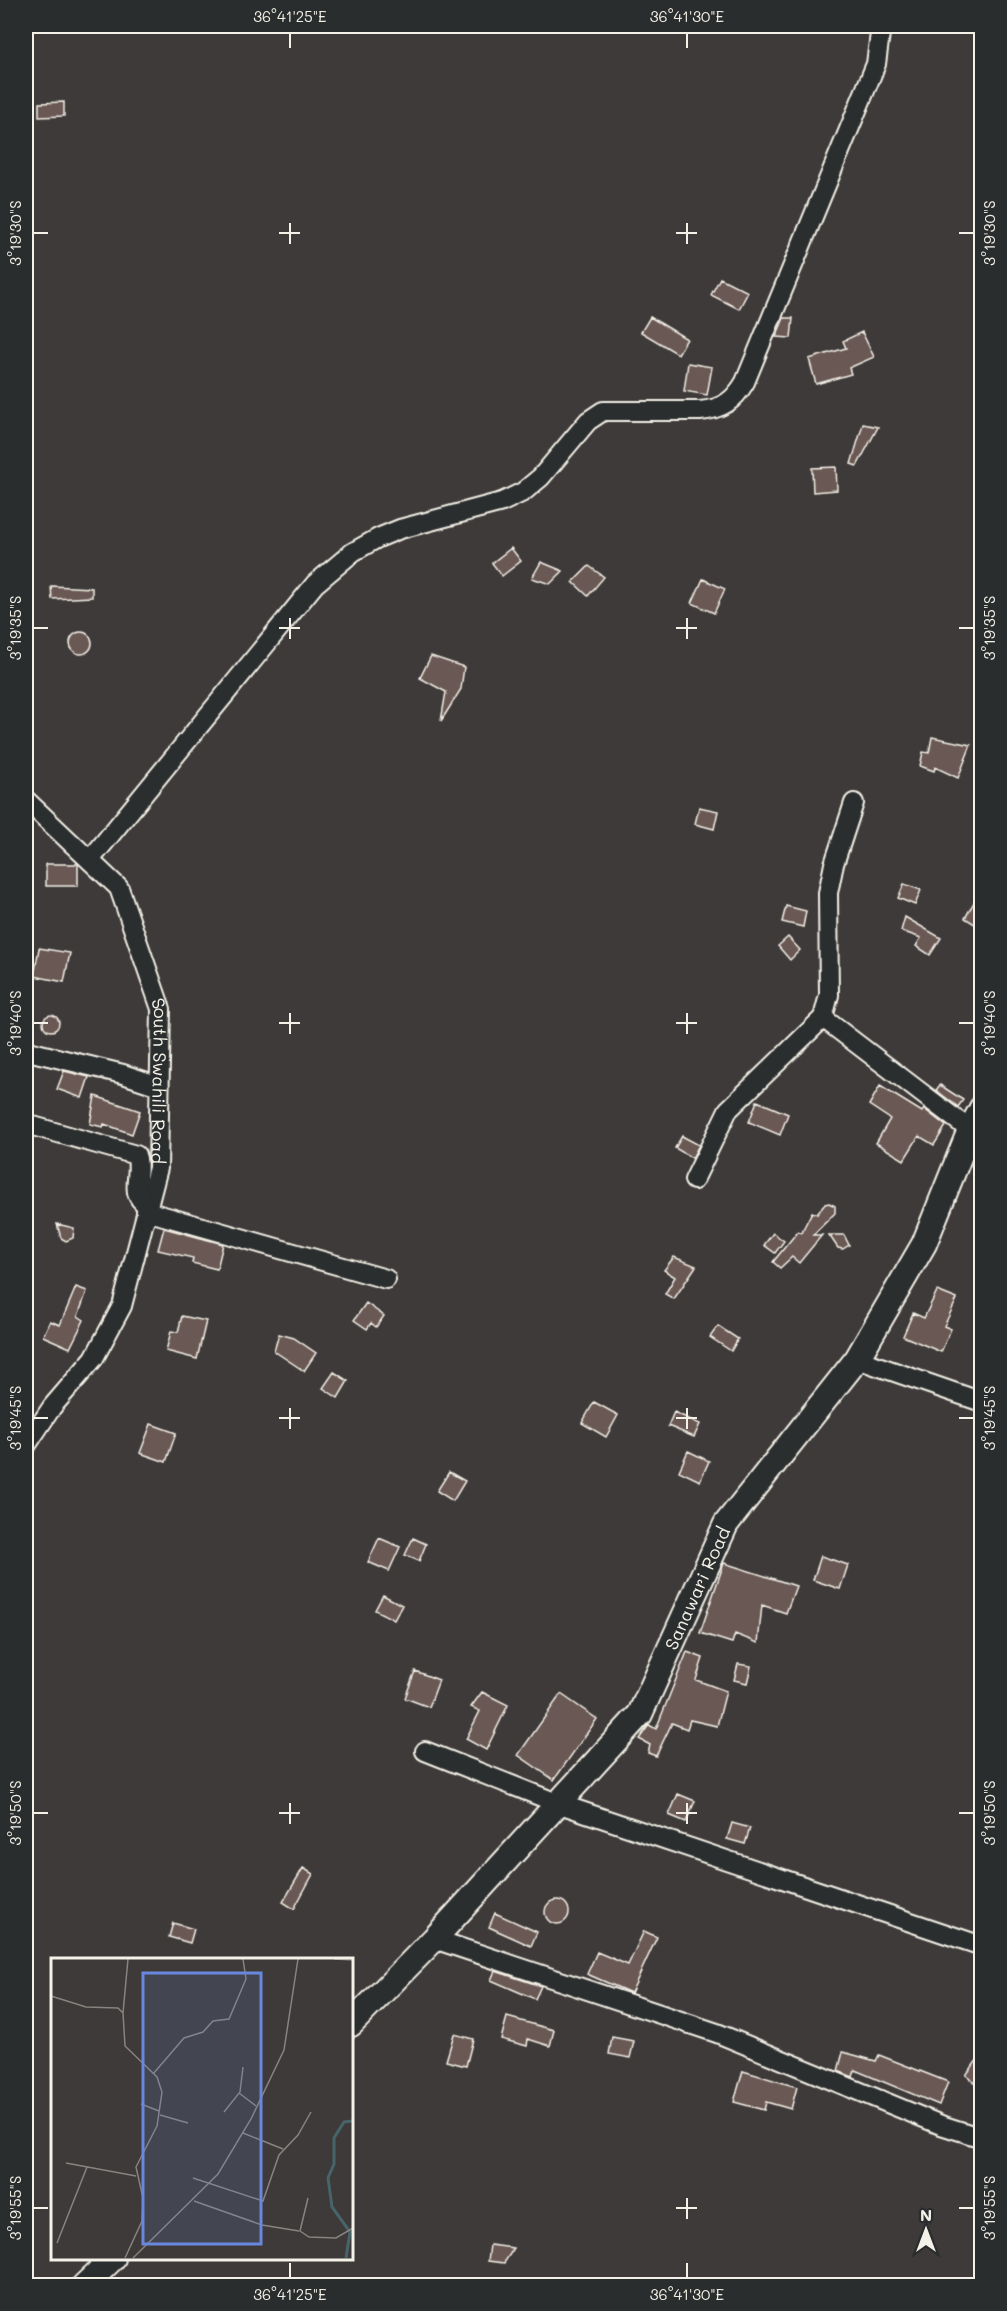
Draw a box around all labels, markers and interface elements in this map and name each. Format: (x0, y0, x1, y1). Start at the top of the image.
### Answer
text: 36°41'25"E (253, 6, 327, 26)
text: 36°41'30"E (650, 6, 725, 26)
text: 3°19'30"S (5, 200, 25, 266)
text: 3°19'30"S (979, 200, 999, 266)
text: 3°19'35"S (5, 596, 25, 660)
text: 3°19'35"S (979, 596, 999, 660)
text: 3°19'40"S (5, 990, 25, 1056)
text: 3°19'40"S (979, 990, 999, 1056)
street label: South Swahili Road (146, 994, 173, 1164)
text: 3°19'45"S (5, 1386, 25, 1450)
text: 3°19'45"S (979, 1386, 999, 1450)
street label: Sanawari Road (659, 1523, 735, 1654)
text: 3°19'50"S (5, 1780, 25, 1846)
text: 3°19'50"S (979, 1780, 999, 1846)
inset map (51, 1958, 352, 2260)
text: 3°19'55"S (5, 2176, 25, 2240)
text: 3°19'55"S (979, 2176, 999, 2240)
north arrow (896, 2200, 956, 2260)
text: N (920, 2204, 932, 2225)
text: 36°41'25"E (253, 2284, 327, 2304)
text: 36°41'30"E (650, 2284, 725, 2304)

